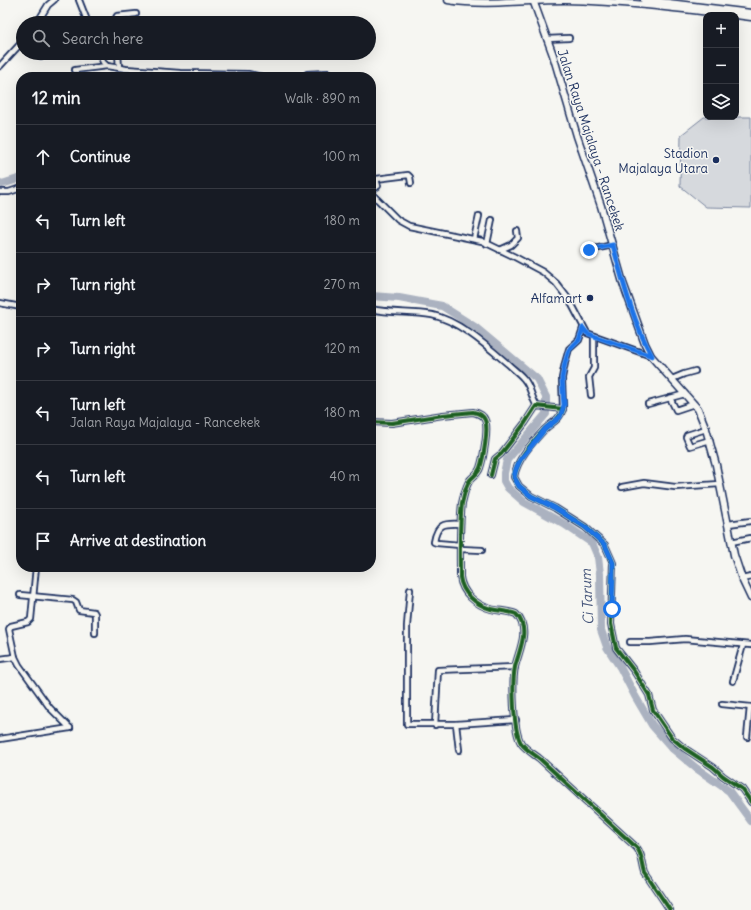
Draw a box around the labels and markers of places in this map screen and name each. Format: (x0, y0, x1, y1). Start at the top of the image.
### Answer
place label: Stadion Majalaya Utara (618, 145, 708, 177)
marker: Stadion Majalaya Utara (711, 155, 721, 165)
place label: Alfamart (531, 290, 583, 307)
marker: Alfamart (585, 293, 595, 303)

